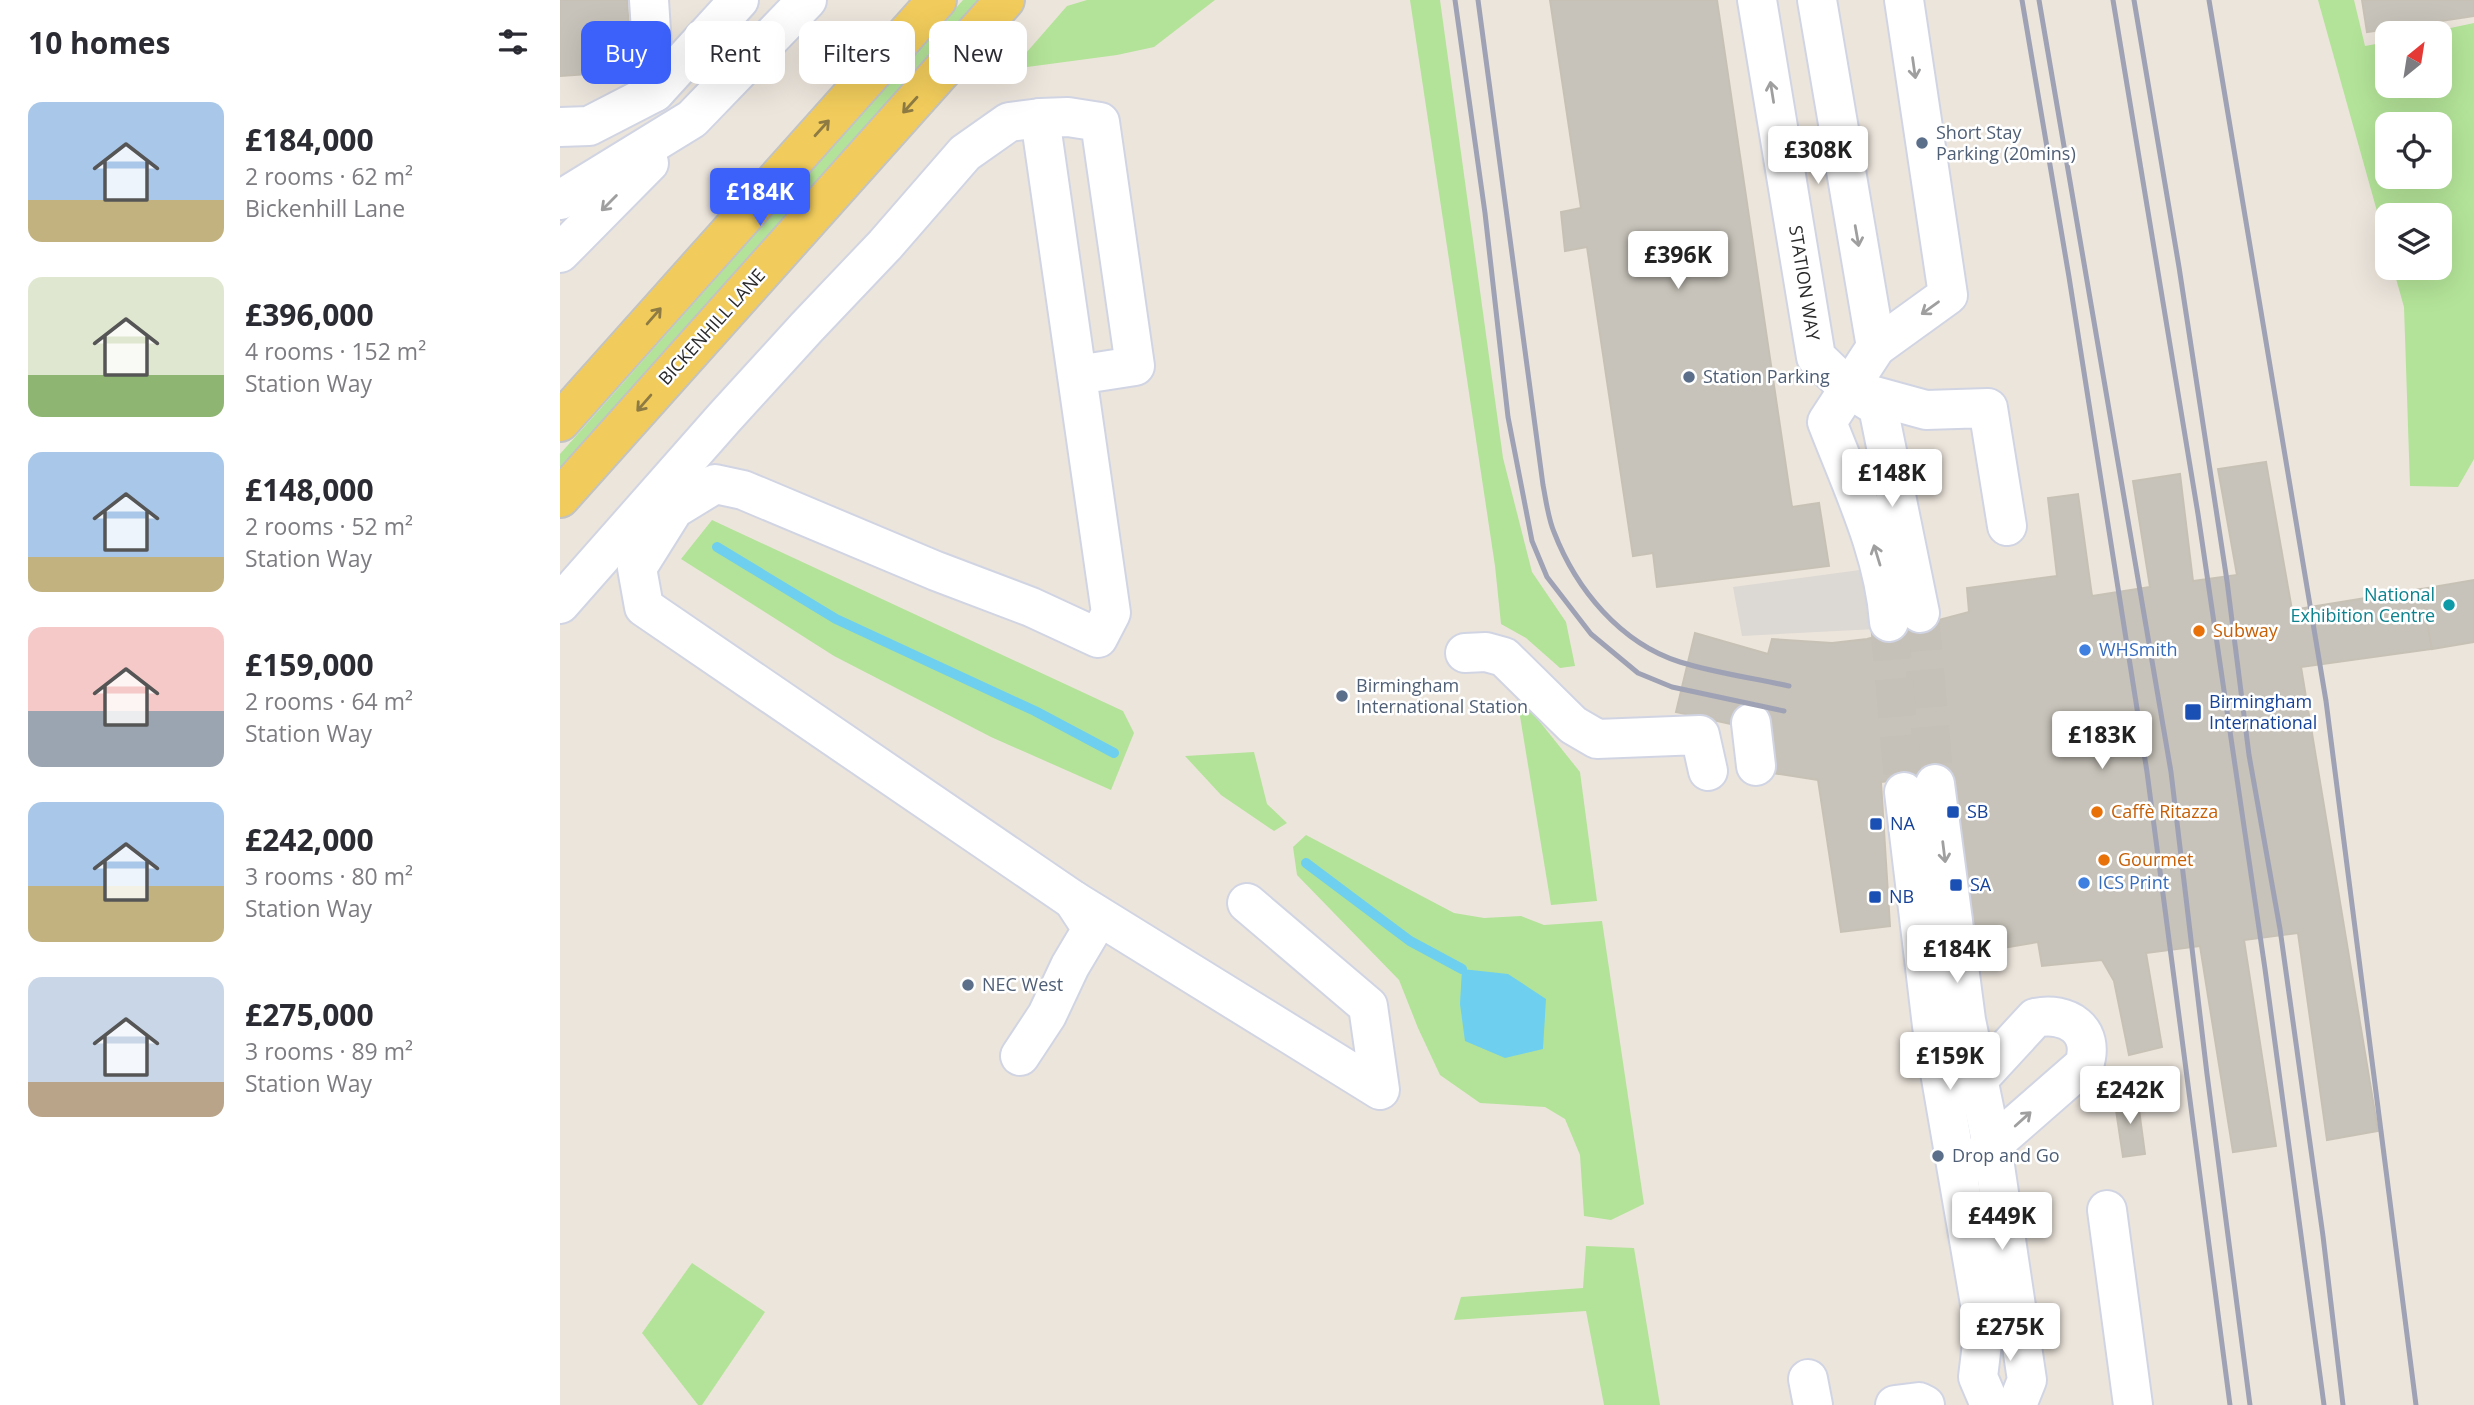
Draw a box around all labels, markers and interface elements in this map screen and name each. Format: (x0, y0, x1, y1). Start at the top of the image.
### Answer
chip: Buy (581, 21, 671, 84)
chip: Rent (685, 21, 785, 84)
chip: Filters (799, 21, 915, 84)
chip: New (929, 21, 1027, 84)
north arrow (2375, 21, 2452, 98)
map controls (2375, 21, 2452, 280)
text: 10 homes (28, 22, 171, 63)
icon: filters (494, 23, 532, 61)
one-way arrow (1908, 56, 1921, 78)
one-way arrow (1765, 81, 1778, 103)
one-way arrow (902, 96, 918, 114)
button: locate (2375, 112, 2452, 189)
text: £184,000 (245, 119, 374, 160)
one-way arrow (814, 119, 830, 137)
place label: Short Stay Parking (20mins) (1936, 120, 2076, 165)
pin: £308K (1769, 127, 1867, 186)
icon: home (84, 130, 168, 214)
text: £308K (1784, 133, 1852, 165)
marker: Short Stay Parking (20mins) (1914, 135, 1930, 151)
text: 2 rooms · 62 m² (245, 160, 413, 192)
pin: £184K (711, 168, 809, 228)
text: £184K (726, 175, 794, 207)
text: Bickenhill Lane (245, 192, 405, 224)
one-way arrow (601, 194, 618, 211)
button: layers (2375, 203, 2452, 280)
street label: STATION WAY (1784, 223, 1826, 343)
one-way arrow (1851, 224, 1864, 247)
pin: £396K (1629, 232, 1727, 291)
text: £396K (1644, 238, 1712, 270)
street label: BICKENHILL LANE (653, 263, 770, 390)
text: £396,000 (245, 294, 374, 335)
one-way arrow (1921, 301, 1940, 315)
icon: home (84, 305, 168, 389)
one-way arrow (646, 307, 662, 325)
text: 4 rooms · 152 m² (245, 335, 426, 367)
place label: Station Parking (1703, 364, 1830, 388)
text: Station Way (245, 367, 372, 399)
marker: Station Parking (1681, 369, 1697, 385)
one-way arrow (636, 394, 652, 412)
pin: £148K (1843, 449, 1941, 509)
text: £148K (1858, 456, 1926, 488)
text: £148,000 (245, 469, 374, 510)
icon: home (84, 480, 168, 564)
text: 2 rooms · 52 m² (245, 510, 413, 542)
text: Station Way (245, 542, 372, 574)
one-way arrow (1870, 545, 1883, 567)
place label: National Exhibition Centre (2291, 582, 2435, 627)
marker: National Exhibition Centre (2441, 597, 2457, 613)
place label: Subway (2213, 618, 2279, 642)
marker: Subway (2191, 623, 2207, 639)
place label: WHSmith (2099, 637, 2177, 661)
marker: WHSmith (2077, 642, 2093, 658)
text: £159,000 (245, 644, 374, 685)
icon: home (84, 655, 168, 739)
place label: Birmingham International Station (1356, 673, 1528, 718)
text: 2 rooms · 64 m² (245, 685, 413, 717)
marker: Birmingham International Station (1334, 688, 1350, 704)
place label: Birmingham International (2209, 689, 2317, 734)
marker: Birmingham International (2183, 702, 2203, 722)
pin: £183K (2053, 712, 2151, 771)
text: Station Way (245, 717, 372, 749)
text: £183K (2068, 718, 2136, 750)
place label: SB (1967, 799, 1989, 823)
place label: Caffè Ritazza (2111, 799, 2218, 823)
marker: SB (1945, 804, 1961, 820)
marker: Caffè Ritazza (2089, 804, 2105, 820)
place label: NA (1890, 811, 1916, 835)
marker: NA (1868, 816, 1884, 832)
text: £242,000 (245, 819, 374, 860)
icon: home (84, 830, 168, 914)
one-way arrow (1938, 840, 1951, 863)
place label: Gourmet (2118, 847, 2194, 871)
marker: Gourmet (2096, 852, 2112, 868)
text: 3 rooms · 80 m² (245, 860, 413, 892)
place label: ICS Print (2098, 870, 2169, 894)
place label: SA (1970, 872, 1992, 896)
marker: ICS Print (2076, 875, 2092, 891)
marker: SA (1948, 877, 1964, 893)
place label: NB (1889, 884, 1914, 908)
marker: NB (1867, 889, 1883, 905)
text: Station Way (245, 892, 372, 924)
pin: £184K (1908, 926, 2006, 985)
text: £184K (1923, 932, 1991, 964)
place label: NEC West (982, 972, 1063, 996)
marker: NEC West (960, 977, 976, 993)
text: £275,000 (245, 994, 374, 1035)
icon: home (84, 1005, 168, 1089)
pin: £159K (1901, 1032, 1999, 1092)
text: 3 rooms · 89 m² (245, 1035, 413, 1067)
text: £159K (1916, 1039, 1984, 1071)
pin: £242K (2081, 1066, 2179, 1126)
text: Station Way (245, 1067, 372, 1099)
text: £242K (2096, 1073, 2164, 1105)
one-way arrow (2014, 1111, 2032, 1127)
place label: Drop and Go (1952, 1143, 2060, 1167)
marker: Drop and Go (1930, 1148, 1946, 1164)
pin: £449K (1953, 1192, 2051, 1252)
text: £449K (1968, 1199, 2036, 1231)
pin: £275K (1961, 1304, 2059, 1363)
text: £275K (1976, 1310, 2044, 1342)

